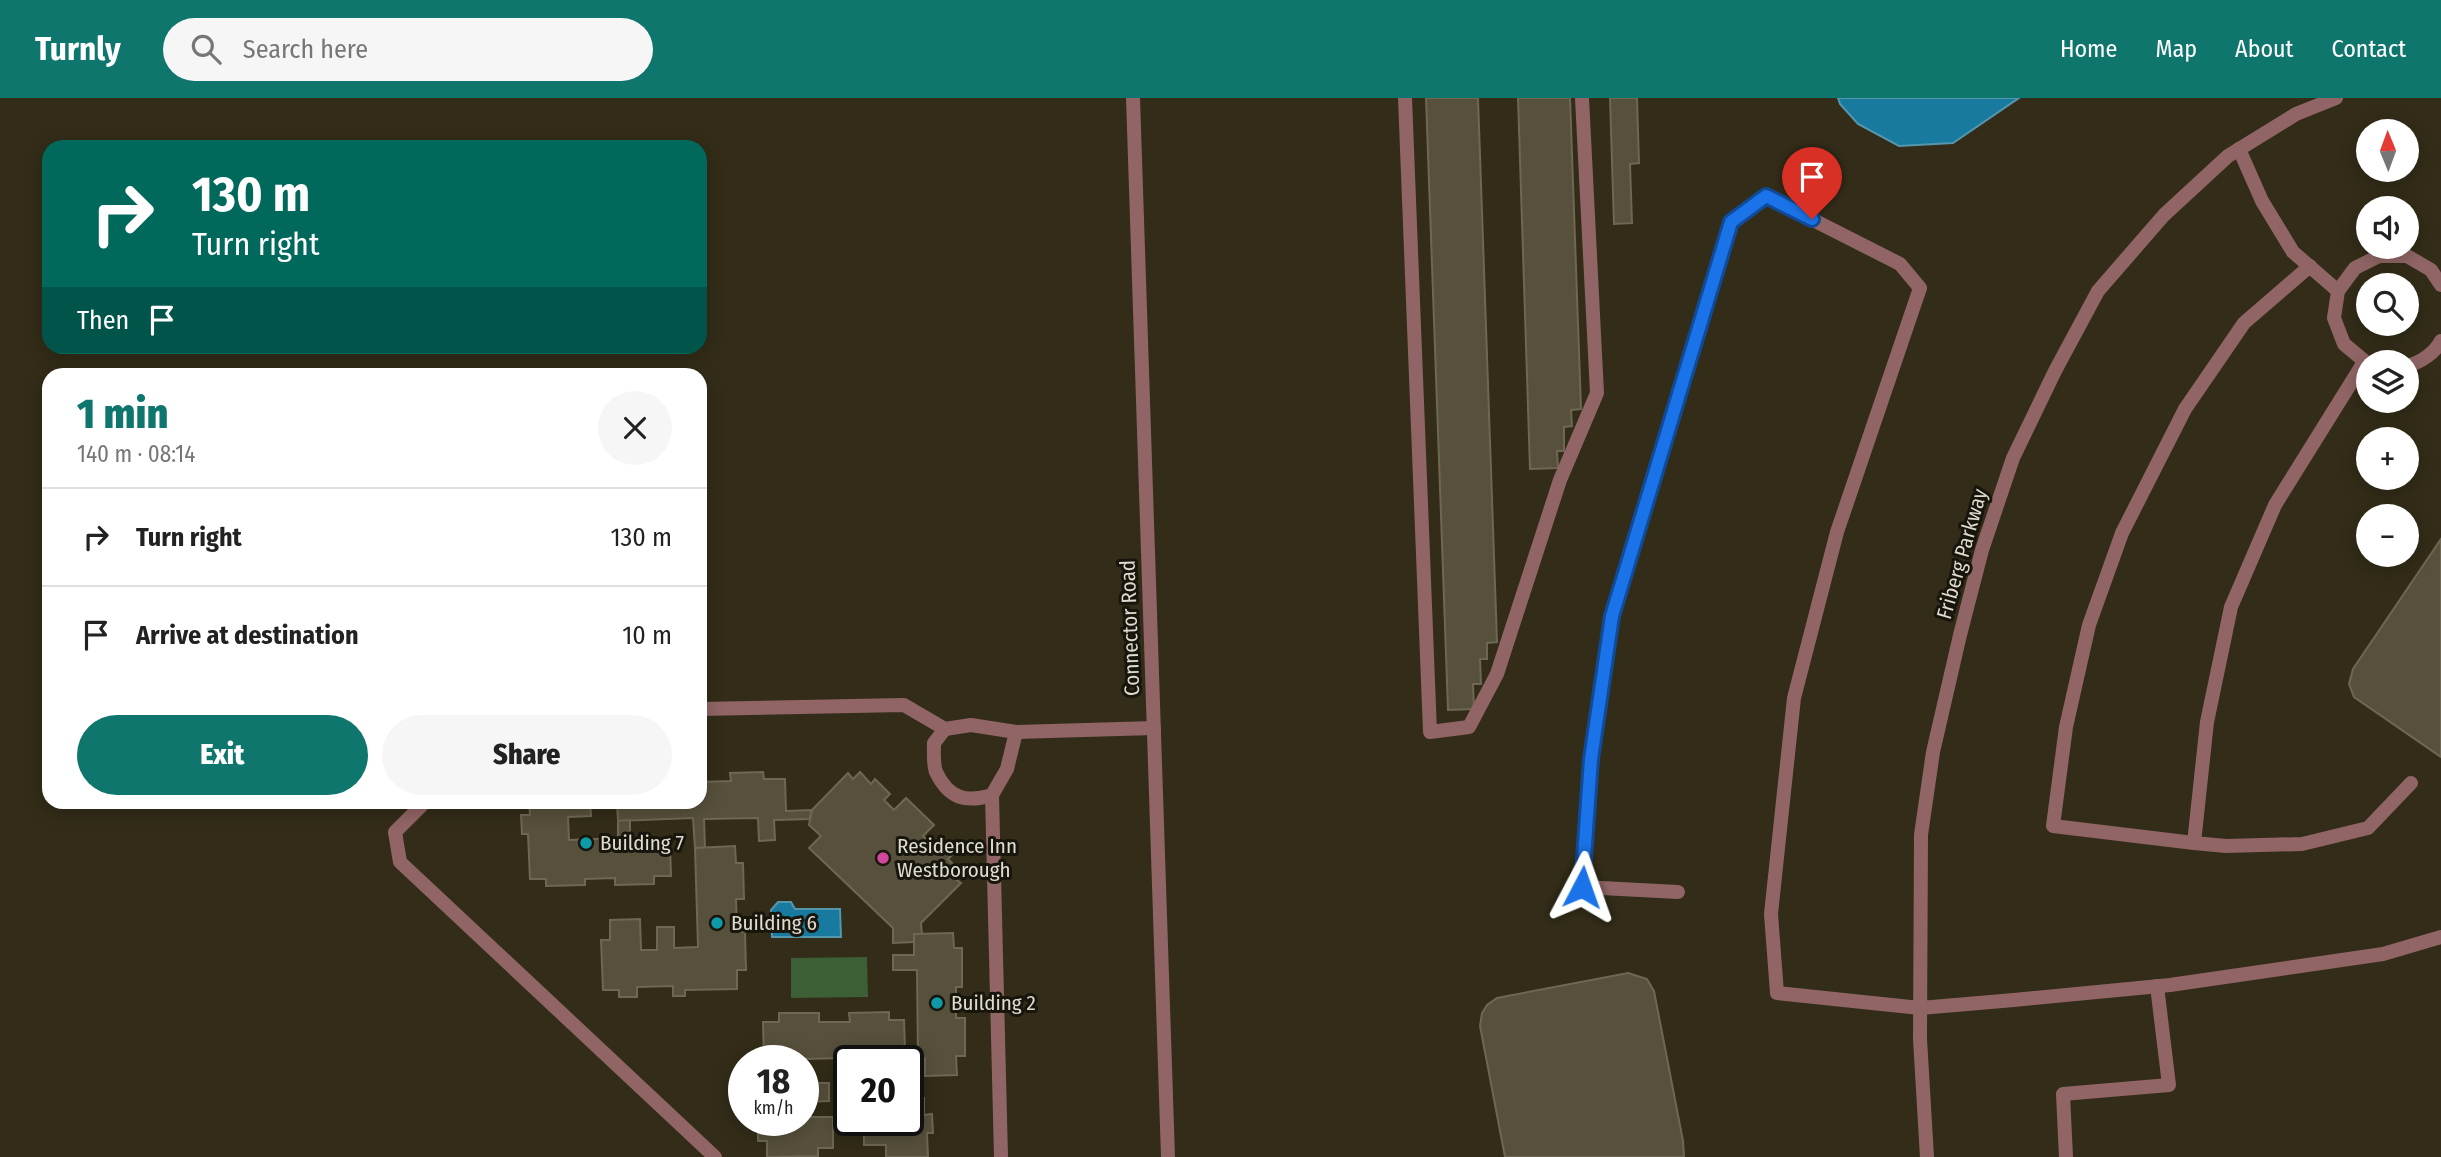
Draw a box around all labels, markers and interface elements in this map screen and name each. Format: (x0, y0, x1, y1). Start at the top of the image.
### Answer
search box (163, 18, 653, 81)
text: Turnly (35, 29, 121, 69)
icon: search (187, 30, 225, 68)
text: Search here (243, 34, 368, 65)
text: Home (2060, 35, 2117, 63)
text: Map (2155, 35, 2197, 63)
text: About (2235, 35, 2293, 63)
text: Contact (2331, 35, 2406, 63)
north arrow (2356, 119, 2418, 182)
map controls (2356, 119, 2419, 567)
pin (1782, 147, 1842, 219)
icon: arrive (1793, 158, 1831, 196)
text: 130 m (192, 165, 310, 224)
icon: right (77, 168, 168, 259)
button: sound (2356, 196, 2419, 259)
text: Turn right (192, 225, 319, 263)
button: search (2356, 273, 2419, 336)
icon: arrive (143, 301, 181, 339)
text: Then (77, 305, 129, 336)
button: layers (2356, 350, 2419, 413)
text: 1 min (77, 389, 168, 439)
button: close (598, 391, 672, 465)
button: + (2356, 427, 2419, 490)
text: 140 m · 08:14 (77, 440, 195, 468)
street label: Friberg Parkway (1931, 485, 1993, 622)
button: − (2356, 504, 2419, 567)
icon: right (77, 518, 115, 556)
text: Turn right (136, 522, 242, 553)
text: 130 m (610, 522, 672, 553)
street label: Connector Road (1115, 559, 1145, 697)
icon: arrive (77, 616, 115, 654)
text: Arrive at destination (136, 620, 359, 651)
text: 10 m (622, 620, 672, 651)
button: Exit (77, 715, 368, 795)
button: Share (382, 715, 672, 795)
place label: Building 7 (600, 830, 684, 856)
place label: Residence Inn Westborough (897, 833, 1017, 883)
marker: Building 7 (578, 835, 594, 851)
marker: Residence Inn Westborough (875, 850, 891, 866)
position arrow (1545, 850, 1619, 924)
place label: Building 6 (731, 910, 817, 936)
marker: Building 6 (709, 915, 725, 931)
place label: Building 2 (951, 990, 1036, 1016)
marker: Building 2 (929, 995, 945, 1011)
speed limit sign: 20 (833, 1045, 924, 1136)
text: 18 (757, 1060, 790, 1102)
text: km/h (753, 1097, 794, 1119)

